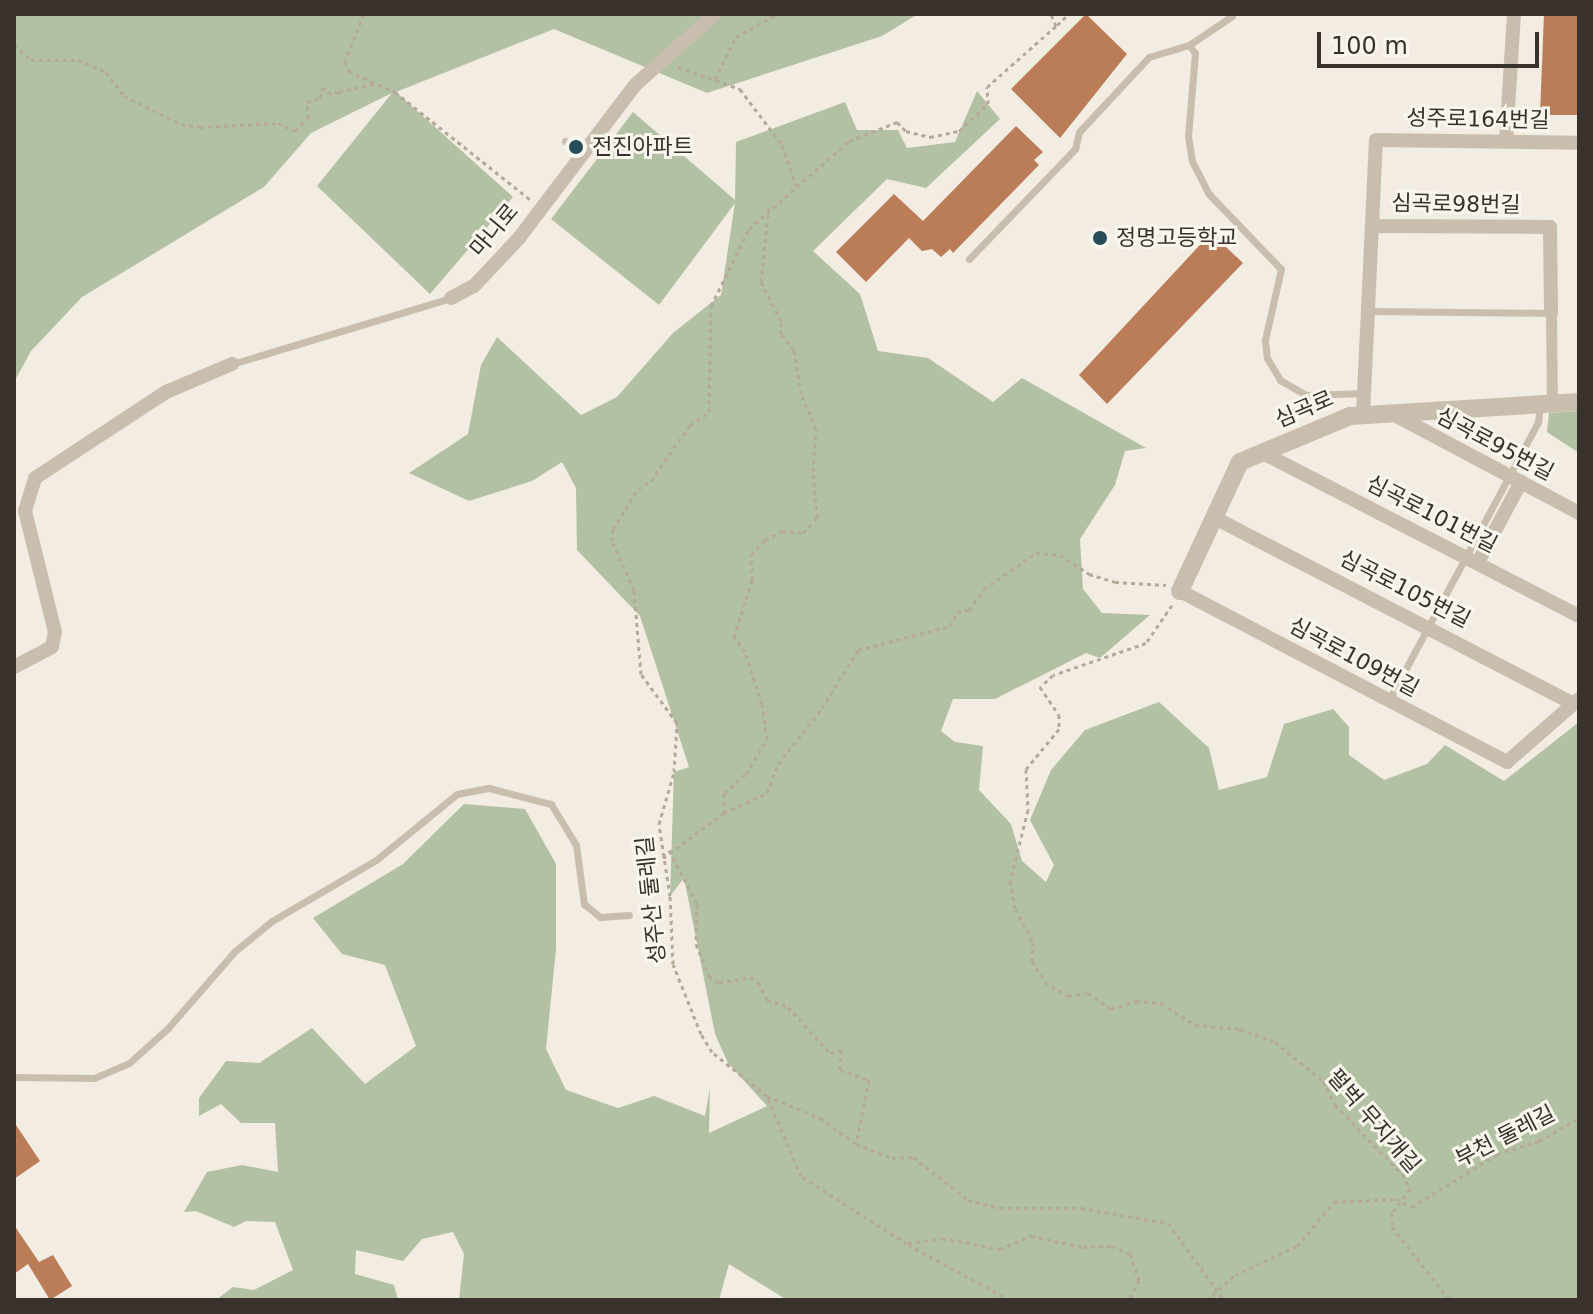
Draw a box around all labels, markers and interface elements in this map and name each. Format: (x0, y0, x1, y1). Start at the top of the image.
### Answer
scale bar (1321, 16, 1543, 66)
text: 100 m (1331, 32, 1408, 60)
street label: 성주로164번길 (1406, 105, 1550, 133)
place label: 전진아파트 (592, 134, 693, 160)
marker: 전진아파트 (567, 138, 585, 156)
street label: 심곡로98번길 (1391, 190, 1521, 218)
street label: 마니로 (464, 198, 524, 262)
place label: 정명고등학교 (1116, 225, 1237, 251)
marker: 정명고등학교 (1091, 229, 1109, 247)
street label: 심곡로 (1271, 385, 1337, 433)
street label: 심곡로95번길 (1432, 402, 1558, 486)
street label: 심곡로101번길 (1362, 470, 1502, 558)
street label: 심곡로105번길 (1335, 545, 1475, 633)
street label: 심곡로109번길 (1285, 612, 1423, 702)
street label: 성주산 둘레길 (631, 835, 671, 965)
street label: 펄벅 무지개길 (1322, 1064, 1426, 1178)
street label: 부천 둘레길 (1451, 1100, 1559, 1172)

